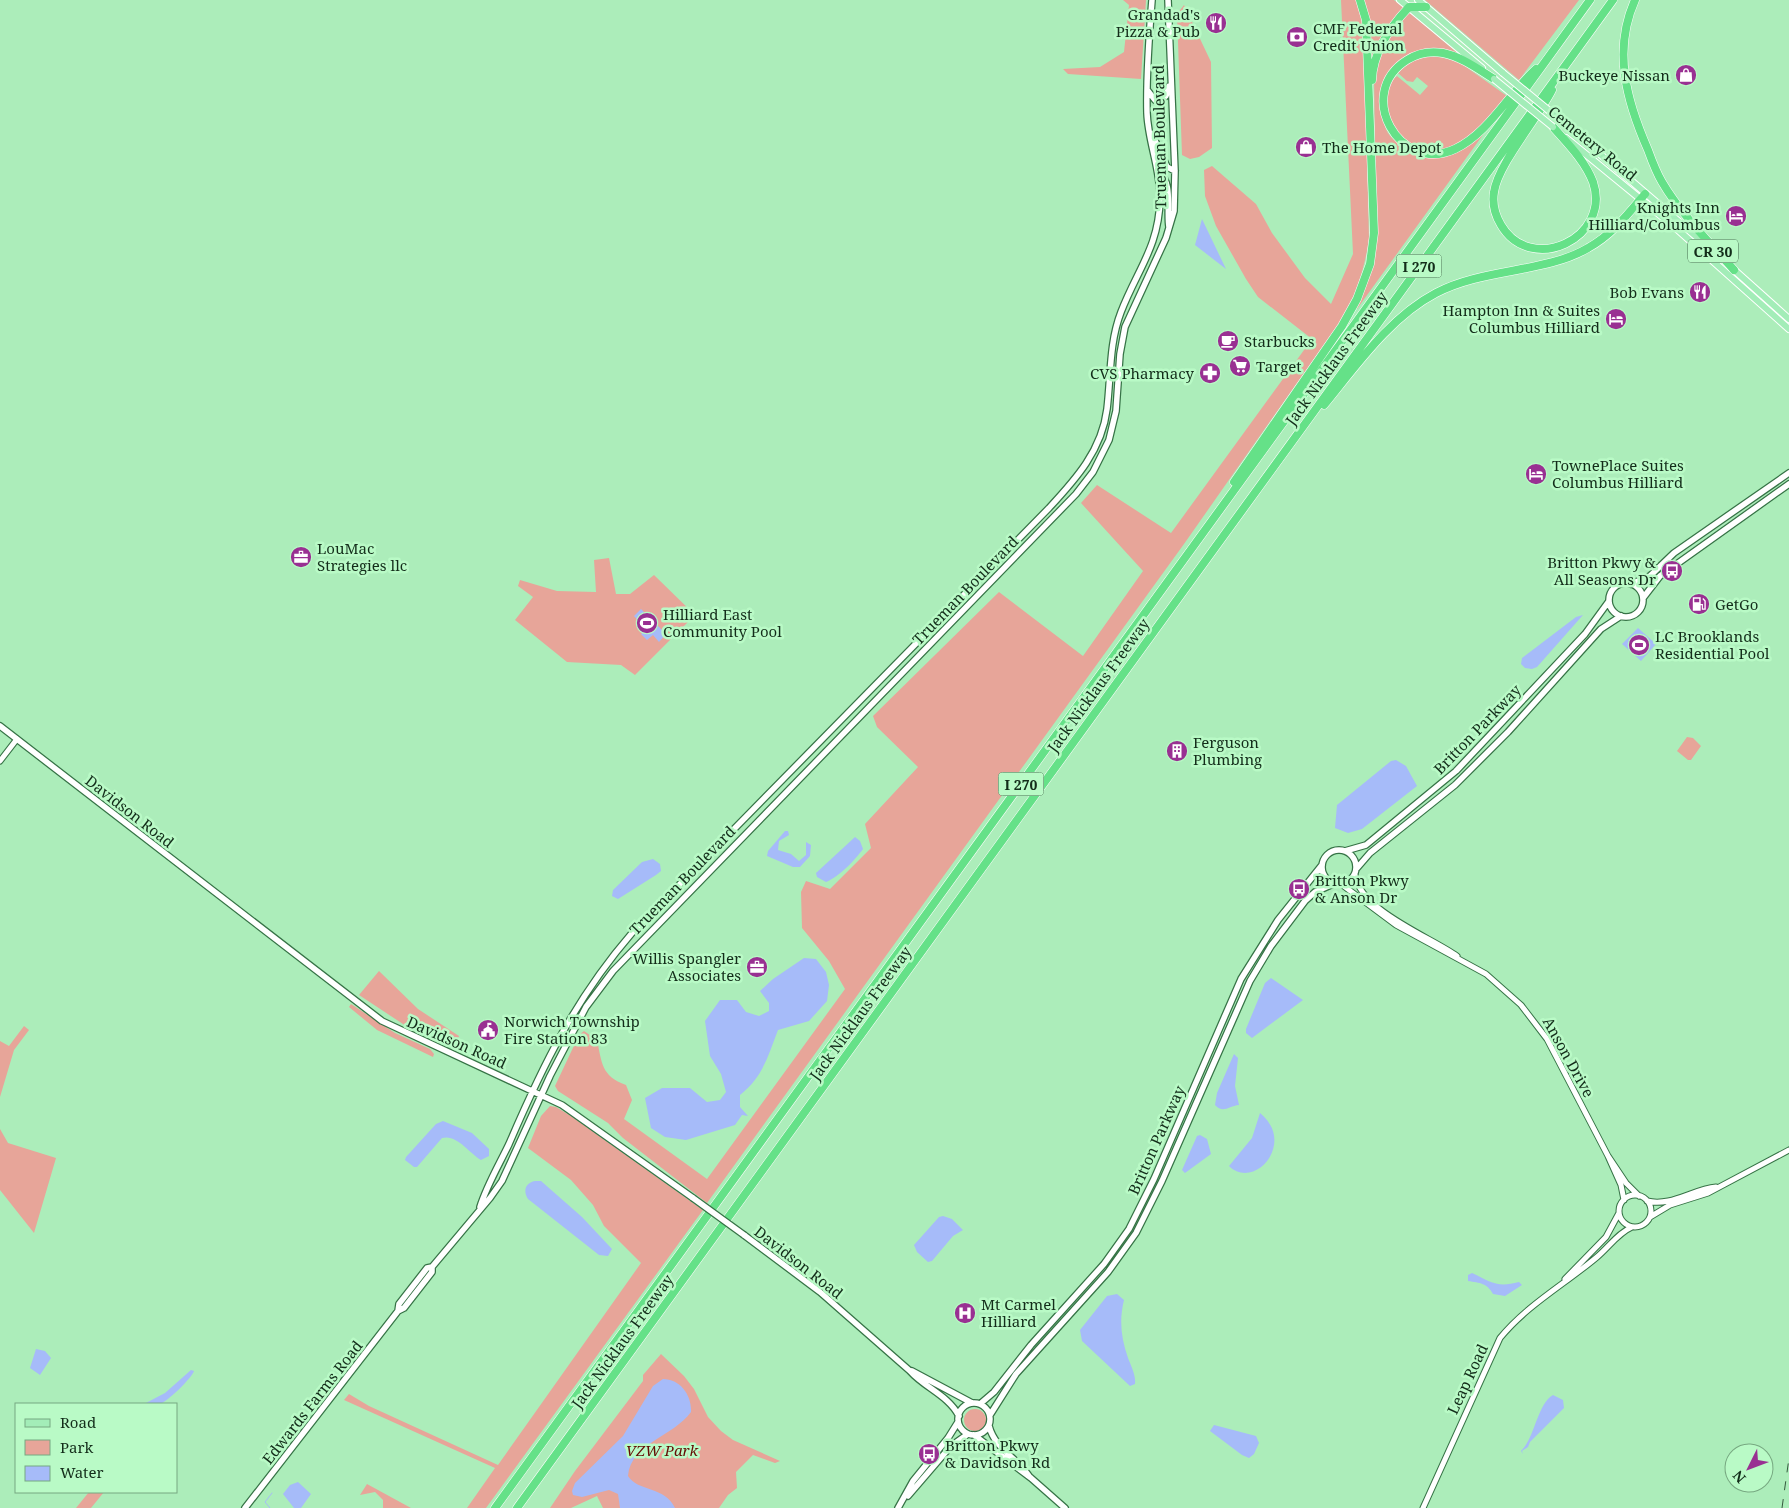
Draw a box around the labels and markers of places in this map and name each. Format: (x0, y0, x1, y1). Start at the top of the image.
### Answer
place label: Grandad's Pizza & Pub (1116, 4, 1200, 41)
restaurant icon: Grandad's Pizza & Pub (1204, 11, 1228, 35)
place label: CMF Federal Credit Union (1313, 18, 1404, 55)
bank icon: CMF Federal Credit Union (1285, 25, 1309, 49)
shop icon: Buckeye Nissan (1674, 63, 1698, 87)
place label: Buckeye Nissan (1558, 65, 1670, 85)
shop icon: The Home Depot (1294, 135, 1318, 159)
place label: The Home Depot (1322, 137, 1441, 157)
place label: Knights Inn Hilliard/Columbus (1588, 197, 1720, 234)
hotel icon: Knights Inn Hilliard/Columbus (1724, 204, 1748, 228)
restaurant icon: Bob Evans (1688, 280, 1712, 304)
place label: Bob Evans (1610, 282, 1684, 302)
place label: Hampton Inn & Suites Columbus Hilliard (1442, 300, 1600, 337)
hotel icon: Hampton Inn & Suites Columbus Hilliard (1604, 307, 1628, 331)
cafe icon: Starbucks (1216, 329, 1240, 353)
place label: Starbucks (1244, 331, 1315, 351)
supermarket icon: Target (1228, 354, 1252, 378)
place label: Target (1256, 356, 1302, 376)
pharmacy icon: CVS Pharmacy (1198, 361, 1222, 385)
place label: CVS Pharmacy (1090, 363, 1195, 383)
place label: TownePlace Suites Columbus Hilliard (1552, 455, 1684, 492)
hotel icon: TownePlace Suites Columbus Hilliard (1524, 462, 1548, 486)
place label: LouMac Strategies llc (317, 538, 407, 575)
office icon: LouMac Strategies llc (289, 545, 313, 569)
place label: Britton Pkwy & All Seasons Dr (1547, 552, 1656, 589)
bus stop icon: Britton Pkwy & All Seasons Dr (1660, 559, 1684, 583)
fuel station icon: GetGo (1687, 592, 1711, 616)
place label: GetGo (1715, 594, 1758, 614)
place label: Hilliard East Community Pool (663, 604, 782, 641)
sports icon: Hilliard East Community Pool (635, 611, 659, 635)
place label: LC Brooklands Residential Pool (1655, 626, 1770, 663)
sports icon: LC Brooklands Residential Pool (1627, 633, 1651, 657)
place label: Ferguson Plumbing (1193, 732, 1262, 769)
building icon: Ferguson Plumbing (1165, 739, 1189, 763)
place label: Britton Pkwy & Anson Dr (1315, 870, 1409, 907)
bus stop icon: Britton Pkwy & Anson Dr (1287, 877, 1311, 901)
place label: Willis Spangler Associates (632, 948, 741, 985)
office icon: Willis Spangler Associates (745, 955, 769, 979)
place label: Norwich Township Fire Station 83 (504, 1011, 640, 1048)
public building icon: Norwich Township Fire Station 83 (476, 1018, 500, 1042)
place label: Mt Carmel Hilliard (981, 1294, 1056, 1331)
hospital icon: Mt Carmel Hilliard (953, 1301, 977, 1325)
place label: Britton Pkwy & Davidson Rd (945, 1435, 1050, 1472)
bus stop icon: Britton Pkwy & Davidson Rd (917, 1442, 941, 1466)

